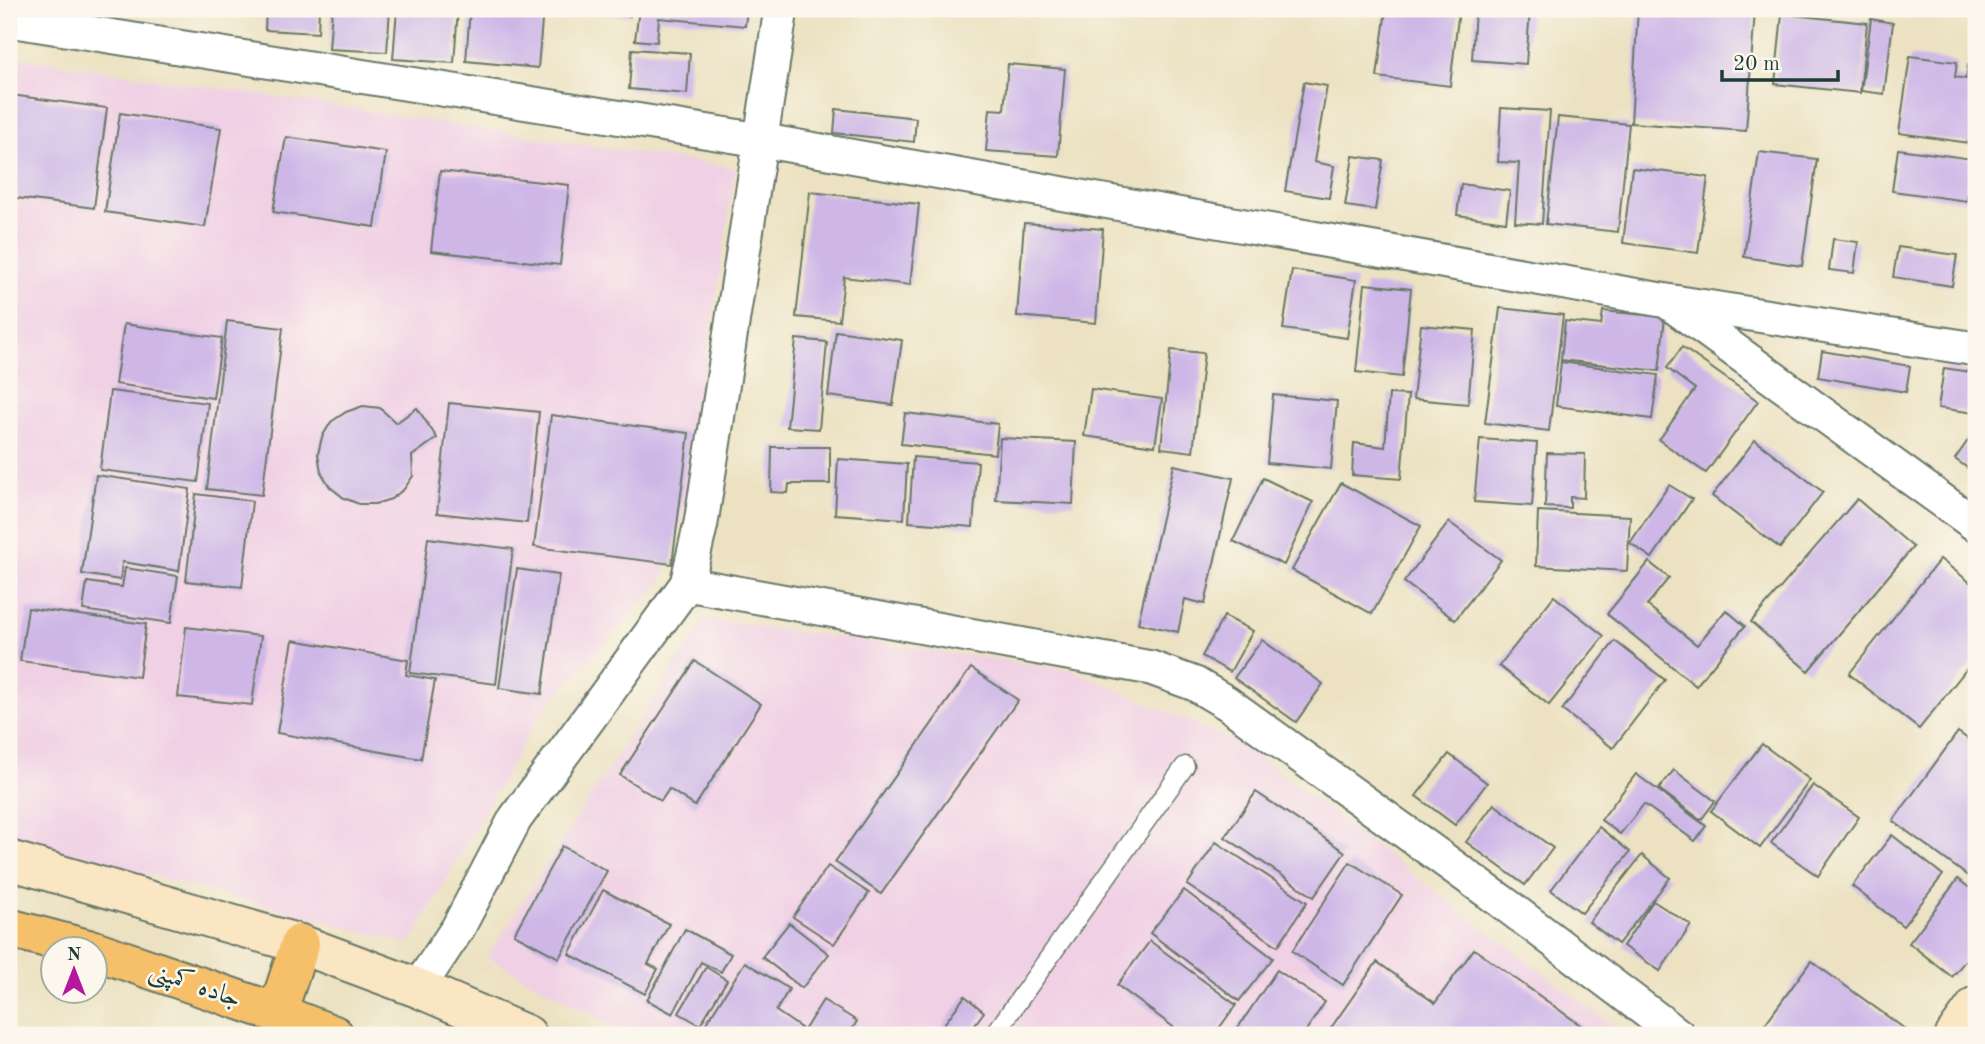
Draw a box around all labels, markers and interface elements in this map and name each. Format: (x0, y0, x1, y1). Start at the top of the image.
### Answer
scale bar (1722, 38, 1838, 82)
text: 20 m (1733, 54, 1780, 75)
north arrow (38, 936, 108, 1006)
text: N (67, 946, 82, 965)
street label: جاده کمپنی (144, 955, 245, 1017)

